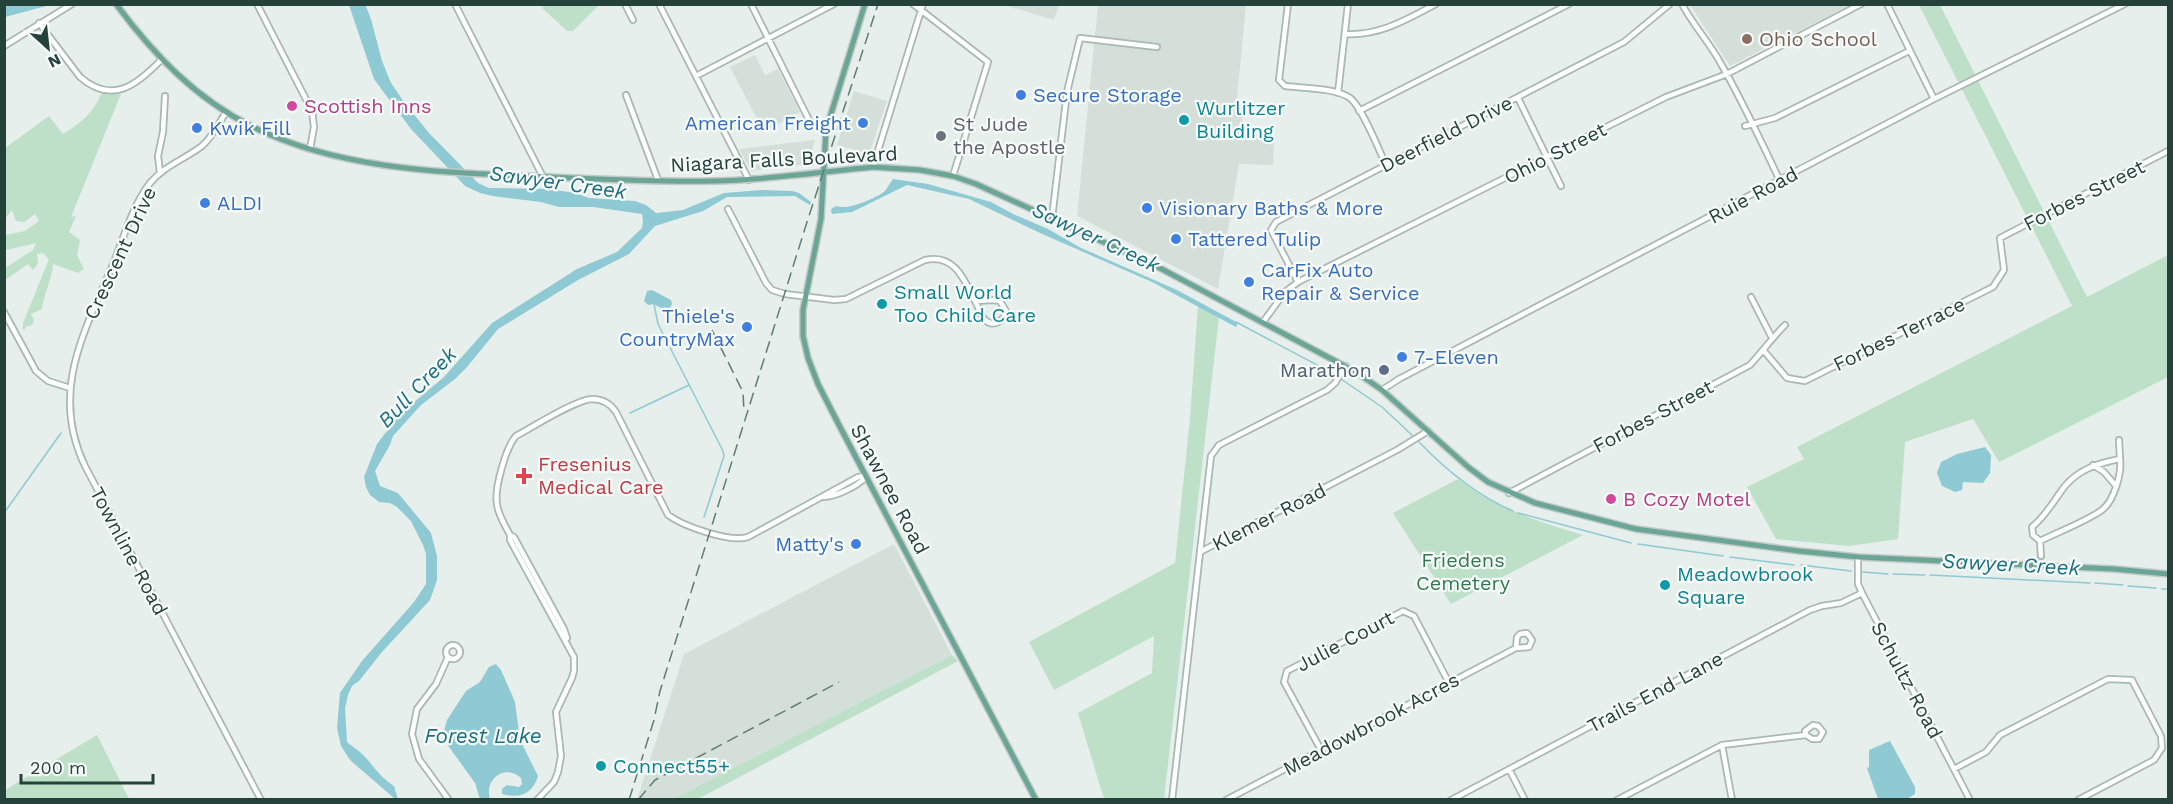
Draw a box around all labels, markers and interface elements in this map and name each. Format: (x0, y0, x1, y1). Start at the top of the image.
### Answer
north arrow (18, 18, 78, 78)
place label: Ohio School (1759, 27, 1877, 51)
marker: Ohio School (1740, 32, 1754, 46)
text: N (45, 50, 64, 72)
place label: Secure Storage (1033, 83, 1182, 107)
marker: Secure Storage (1014, 88, 1028, 102)
street label: Deerfield Drive (1376, 90, 1516, 178)
place label: Scottish Inns (304, 94, 432, 118)
place label: Wurlitzer Building (1196, 96, 1285, 143)
marker: Scottish Inns (285, 99, 299, 113)
place label: American Freight (685, 111, 852, 135)
place label: St Jude the Apostle (953, 112, 1066, 159)
marker: Wurlitzer Building (1177, 113, 1191, 127)
place label: Kwik Fill (209, 116, 291, 140)
marker: American Freight (856, 116, 870, 130)
street label: Ohio Street (1500, 117, 1611, 189)
marker: Kwik Fill (190, 121, 204, 135)
marker: St Jude the Apostle (934, 129, 948, 143)
street label: Niagara Falls Boulevard (670, 141, 898, 177)
street label: Forbes Street (2019, 154, 2149, 236)
water label: Sawyer Creek (488, 160, 629, 204)
street label: Ruie Road (1704, 161, 1802, 229)
street label: Crescent Drive (79, 183, 161, 323)
place label: ALDI (217, 191, 263, 215)
marker: ALDI (198, 196, 212, 210)
water label: Sawyer Creek (1028, 196, 1164, 278)
place label: Visionary Baths & More (1159, 196, 1383, 220)
marker: Visionary Baths & More (1140, 201, 1154, 215)
place label: Tattered Tulip (1188, 227, 1321, 251)
marker: Tattered Tulip (1169, 232, 1183, 246)
place label: CarFix Auto Repair & Service (1261, 258, 1419, 305)
marker: CarFix Auto Repair & Service (1242, 275, 1256, 289)
place label: Small World Too Child Care (894, 280, 1036, 327)
street label: Forbes Terrace (1829, 292, 1969, 376)
marker: Small World Too Child Care (875, 297, 889, 311)
place label: Thiele's CountryMax (619, 304, 735, 351)
marker: Thiele's CountryMax (740, 320, 754, 334)
water label: Bull Creek (372, 341, 462, 433)
place label: 7-Eleven (1414, 345, 1499, 369)
marker: 7-Eleven (1395, 350, 1409, 364)
place label: Marathon (1280, 358, 1372, 382)
marker: Marathon (1377, 363, 1391, 377)
street label: Forbes Street (1589, 374, 1718, 458)
street label: Shawnee Road (846, 420, 934, 558)
place label: Fresenius Medical Care (538, 452, 664, 499)
marker: Fresenius Medical Care (515, 467, 533, 485)
street label: Klemer Road (1208, 478, 1330, 556)
street label: Townline Road (85, 483, 173, 619)
place label: B Cozy Motel (1623, 487, 1751, 511)
marker: B Cozy Motel (1604, 492, 1618, 506)
place label: Matty's (775, 532, 844, 556)
marker: Matty's (849, 537, 863, 551)
park label: Friedens Cemetery (1416, 548, 1511, 595)
water label: Sawyer Creek (1941, 548, 2081, 580)
place label: Meadowbrook Square (1677, 562, 1813, 609)
marker: Meadowbrook Square (1658, 578, 1672, 592)
street label: Julie Court (1292, 605, 1399, 677)
street label: Schultz Road (1866, 617, 1948, 743)
street label: Trails End Lane (1583, 646, 1727, 738)
street label: Meadowbrook Acres (1279, 667, 1463, 781)
water label: Forest Lake (424, 723, 542, 748)
scale bar (21, 747, 153, 785)
place label: Connect55+ (613, 754, 730, 778)
text: 200 m (30, 757, 86, 778)
marker: Connect55+ (594, 759, 608, 773)

